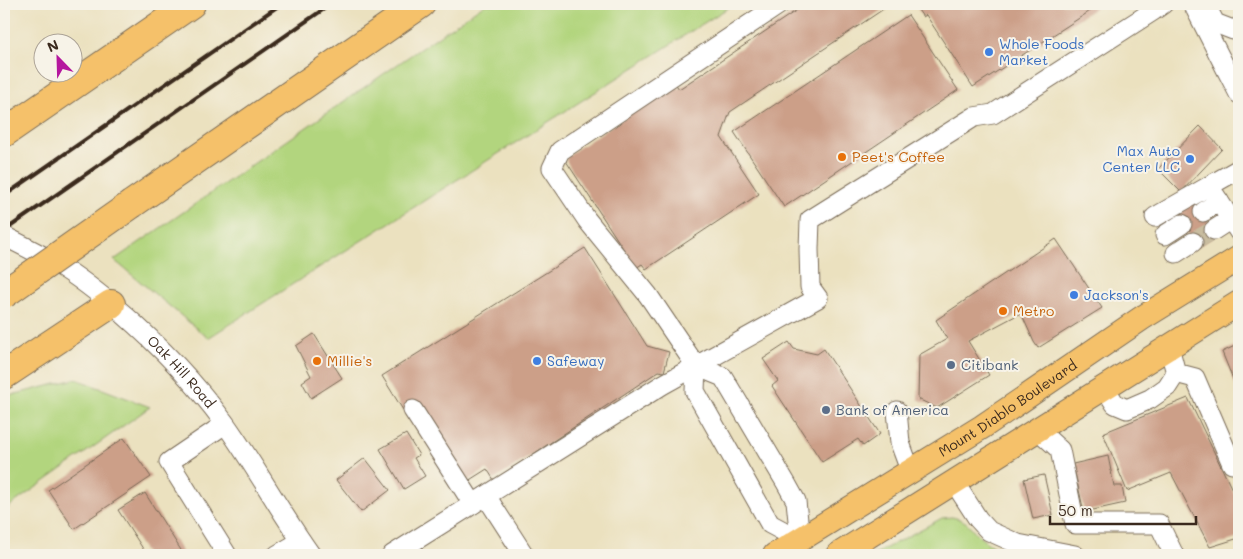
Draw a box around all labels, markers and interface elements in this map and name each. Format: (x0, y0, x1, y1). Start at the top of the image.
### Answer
north arrow (32, 32, 82, 82)
place label: Whole Foods Market (999, 34, 1084, 69)
text: N (44, 35, 61, 56)
marker: Whole Foods Market (983, 46, 995, 58)
place label: Max Auto Center LLC (1103, 141, 1180, 176)
place label: Peet's Coffee (852, 147, 945, 166)
marker: Peet's Coffee (836, 151, 848, 163)
marker: Max Auto Center LLC (1184, 153, 1196, 165)
place label: Jackson's (1084, 285, 1149, 304)
marker: Jackson's (1068, 289, 1080, 301)
place label: Metro (1013, 301, 1054, 320)
marker: Metro (997, 305, 1009, 317)
street label: Oak Hill Road (143, 331, 220, 412)
place label: Millie's (327, 351, 372, 370)
place label: Safeway (547, 351, 605, 370)
marker: Millie's (311, 355, 323, 367)
marker: Safeway (531, 355, 543, 367)
street label: Mount Diablo Boulevard (935, 355, 1080, 461)
place label: Citibank (961, 355, 1019, 374)
marker: Citibank (945, 359, 957, 371)
place label: Bank of America (836, 400, 949, 419)
marker: Bank of America (820, 404, 832, 416)
scale bar (1050, 494, 1197, 526)
text: 50 m (1058, 500, 1093, 520)

